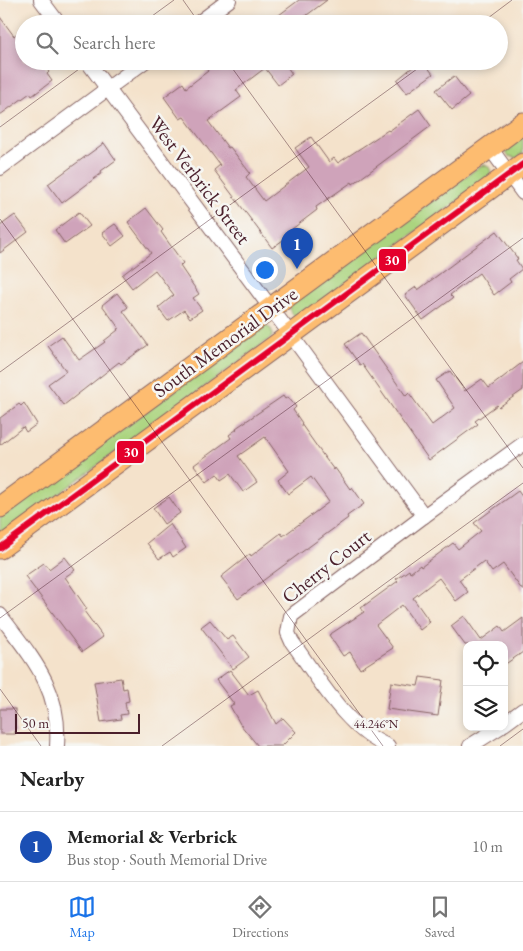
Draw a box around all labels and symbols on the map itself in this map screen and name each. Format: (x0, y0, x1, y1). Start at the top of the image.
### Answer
street label: West Verbrick Street (143, 111, 257, 250)
pin: 1 (281, 228, 313, 269)
line badge: 30 (378, 248, 407, 272)
text: 30 (385, 251, 400, 269)
your location (252, 257, 278, 283)
street label: South Memorial Drive (148, 281, 302, 403)
line badge: 30 (116, 440, 145, 464)
text: 30 (124, 443, 139, 461)
street label: Cherry Court (276, 523, 376, 609)
scale bar (15, 711, 140, 734)
text: 44.246°N (354, 716, 399, 732)

